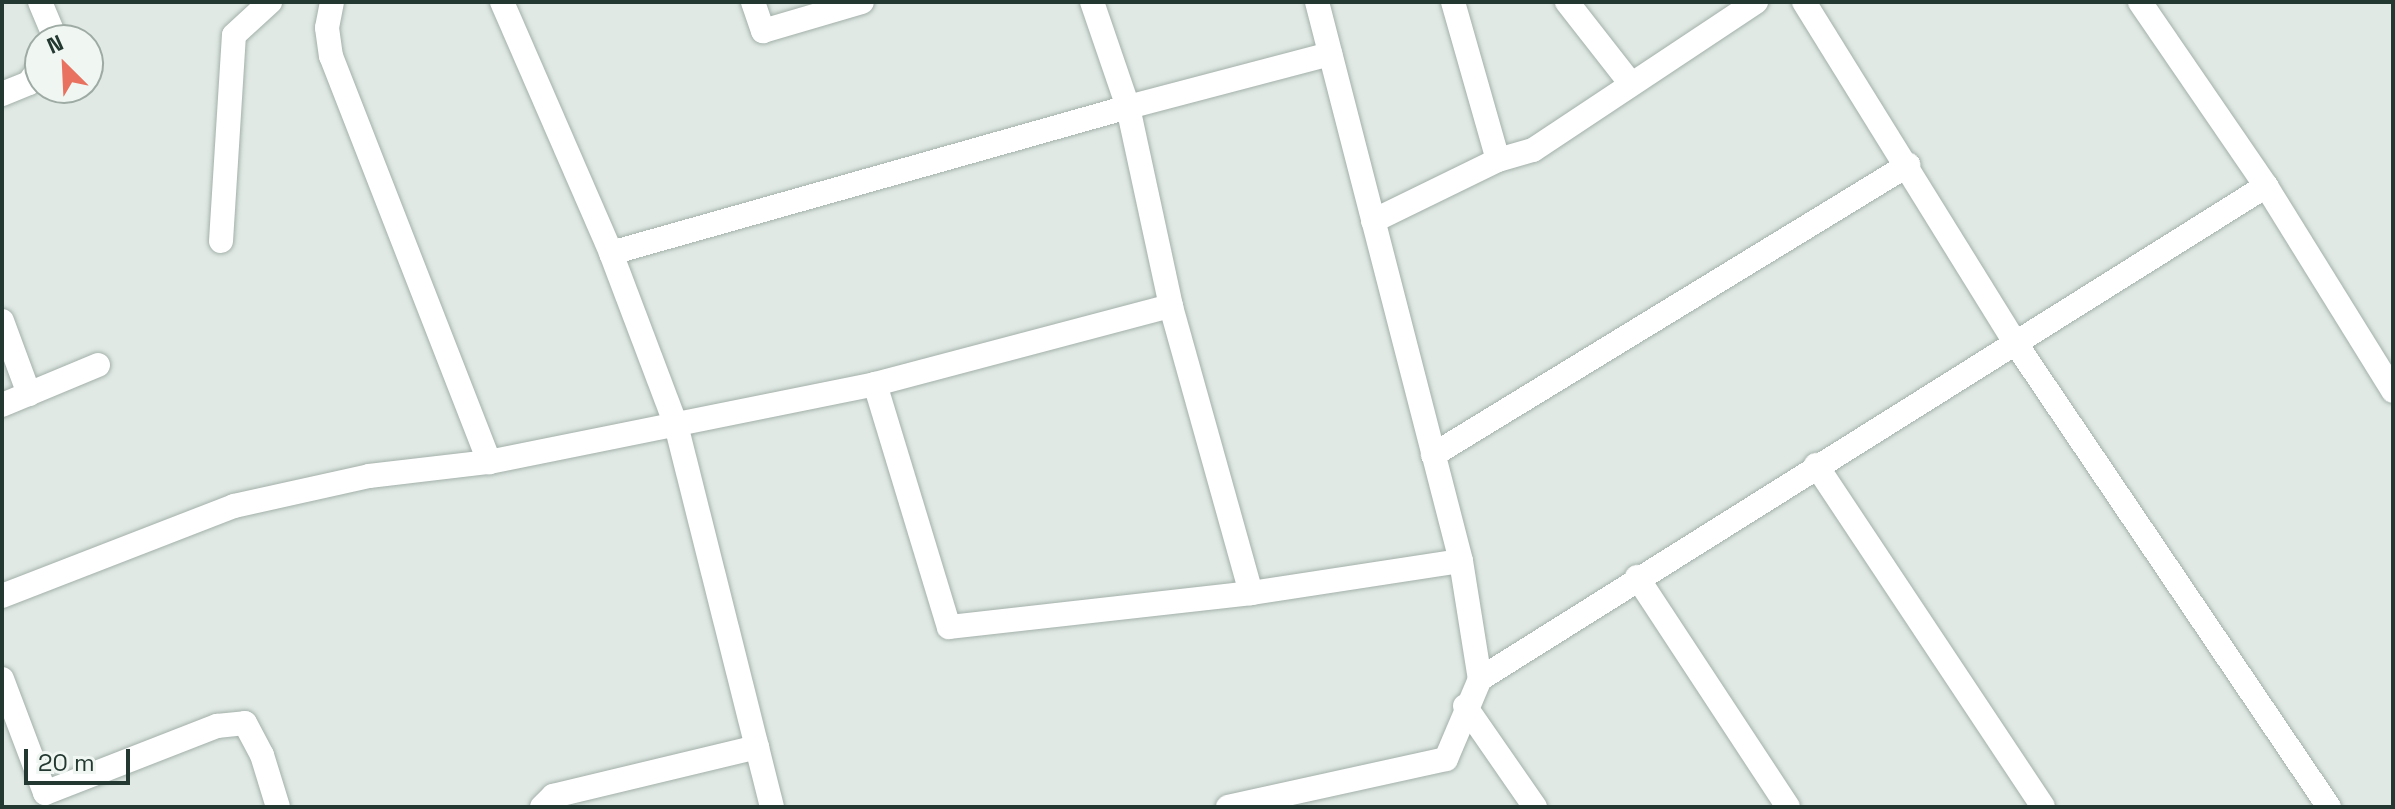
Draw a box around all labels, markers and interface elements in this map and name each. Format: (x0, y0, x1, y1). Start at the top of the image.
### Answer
north arrow (24, 24, 104, 104)
text: N (43, 28, 67, 60)
scale bar (28, 733, 134, 783)
text: 20 m (38, 747, 95, 778)

